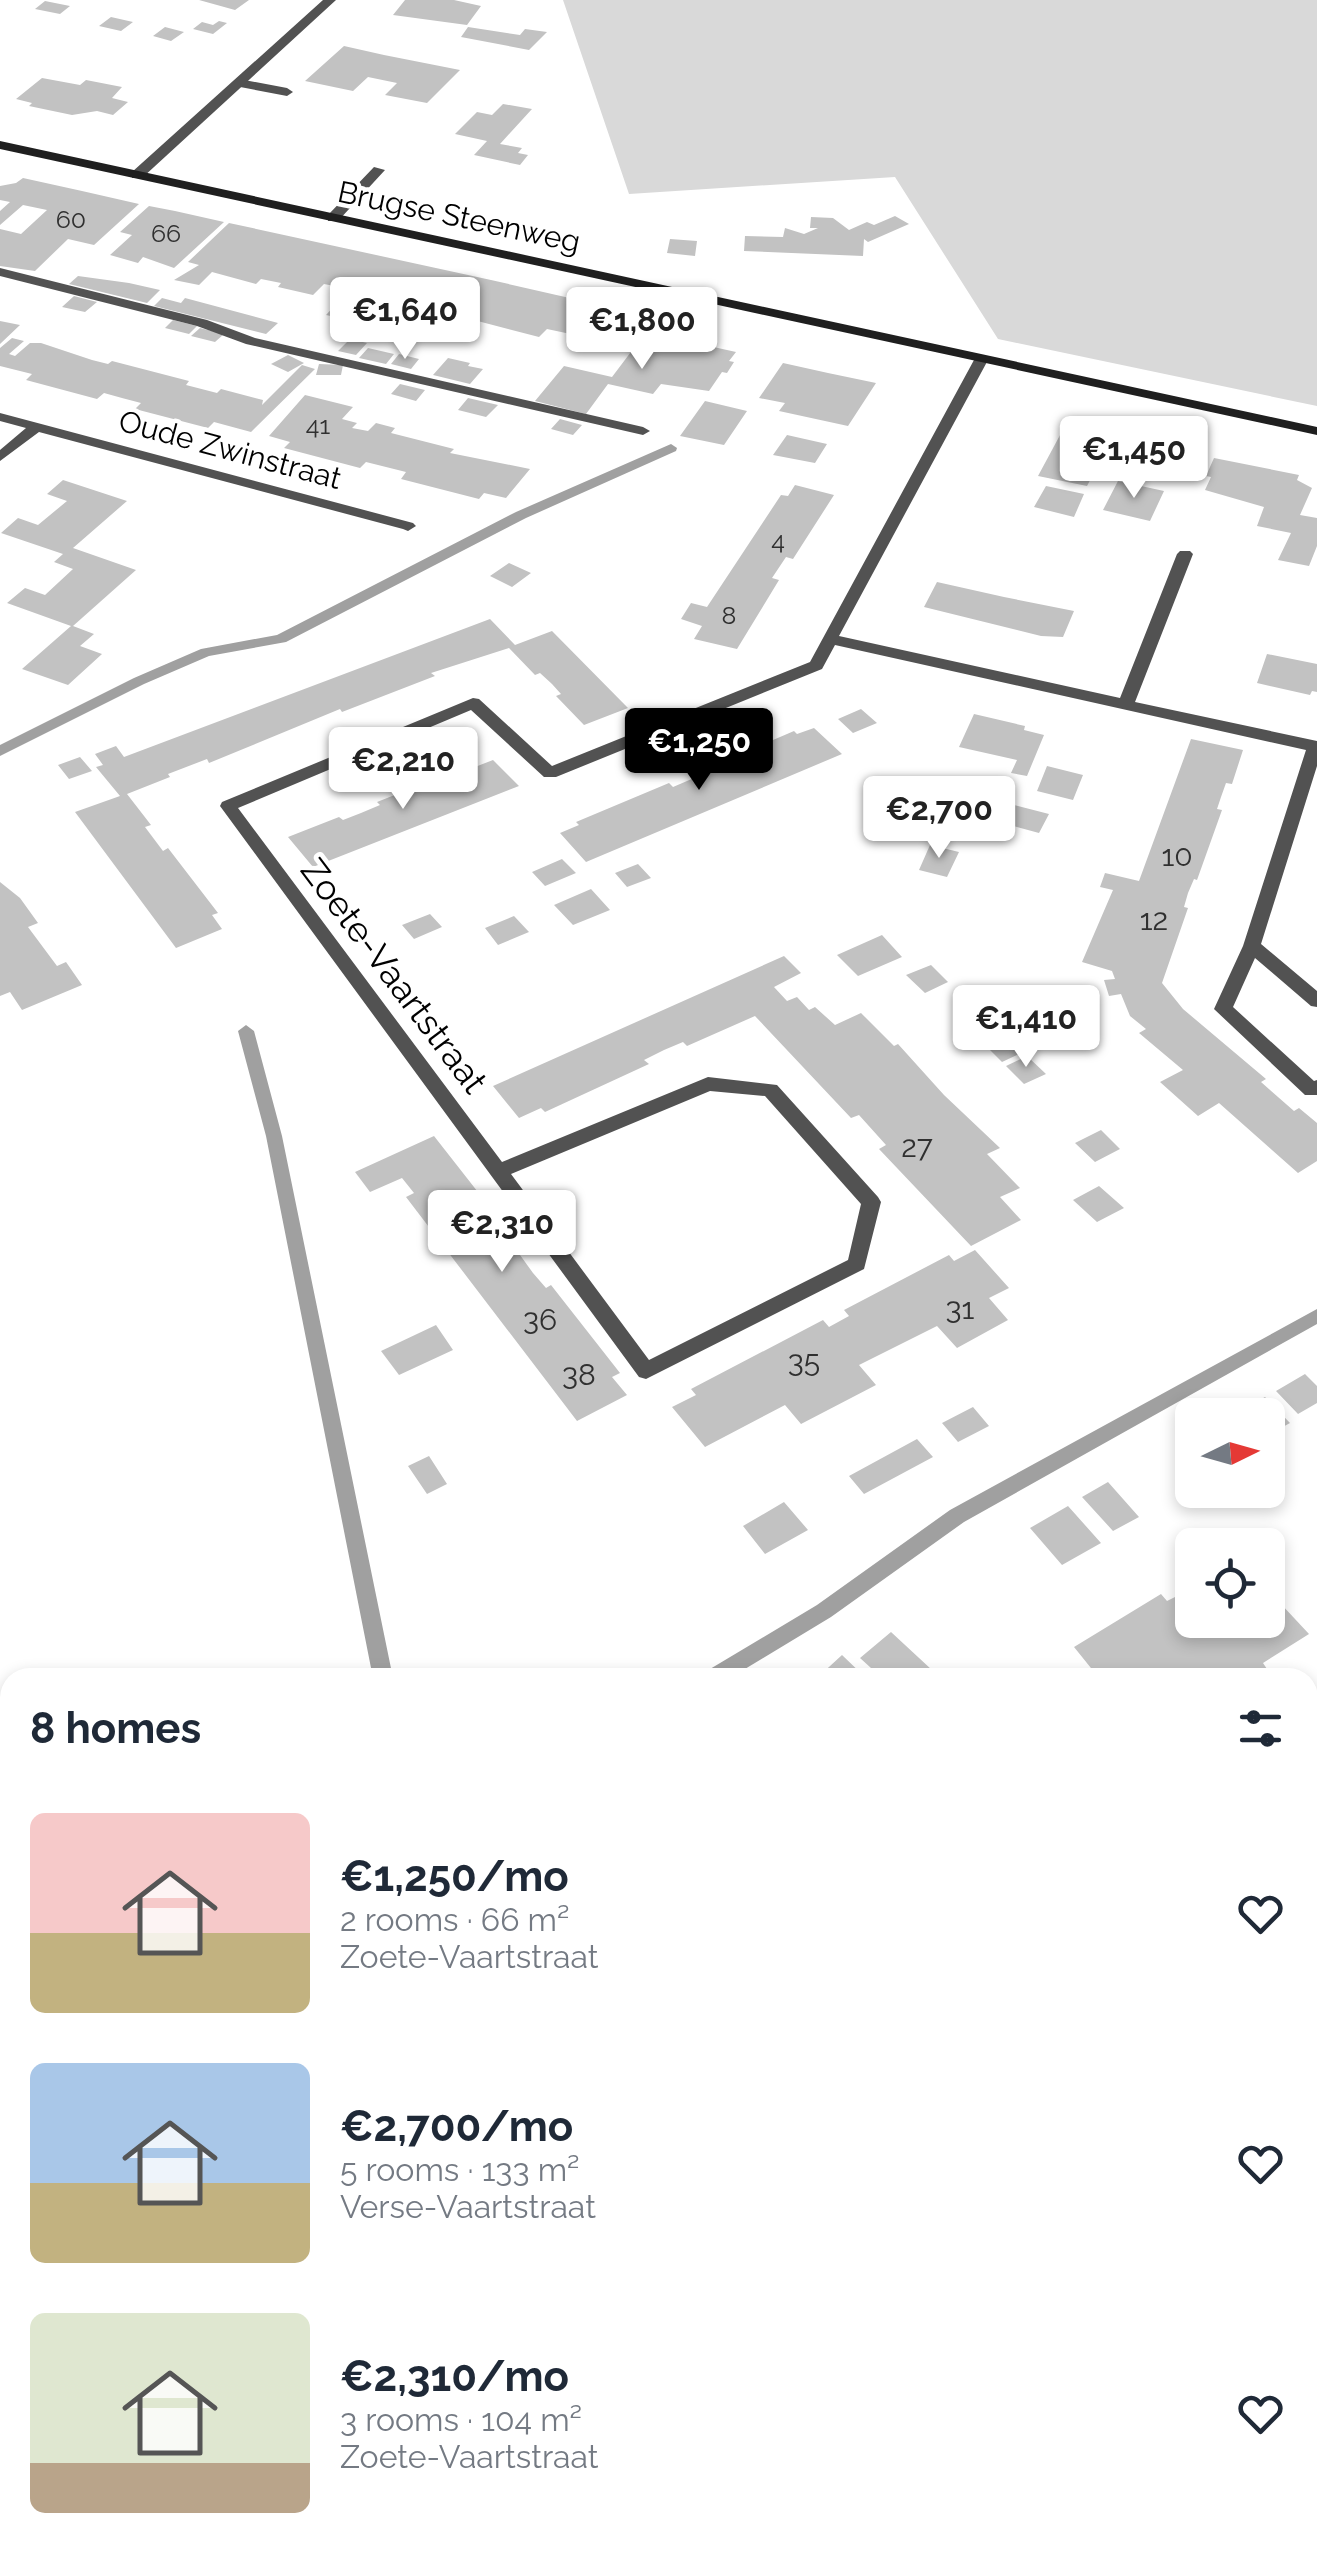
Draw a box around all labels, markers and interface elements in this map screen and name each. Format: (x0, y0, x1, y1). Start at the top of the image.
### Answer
street label: Brugse Steenweg (335, 174, 583, 259)
house number: 60 (56, 204, 86, 234)
house number: 66 (151, 218, 181, 248)
pin: €1,640 (324, 277, 486, 362)
pin: €1,800 (561, 287, 723, 372)
text: €1,640 (352, 291, 458, 328)
text: €1,800 (588, 301, 696, 338)
street label: Oude Zwinstraat (115, 403, 345, 496)
house number: 41 (306, 410, 330, 440)
pin: €1,450 (1053, 416, 1215, 501)
text: €1,450 (1082, 430, 1186, 467)
house number: 4 (771, 525, 785, 555)
house number: 8 (722, 600, 736, 630)
pin: €1,250 (618, 708, 780, 793)
text: €1,250 (647, 722, 751, 759)
pin: €2,210 (322, 727, 484, 812)
text: €2,210 (351, 741, 455, 778)
pin: €2,700 (858, 776, 1020, 861)
text: €2,700 (885, 790, 993, 827)
house number: 10 (1161, 838, 1193, 873)
street label: Zoete-Vaartstraat (293, 850, 496, 1101)
house number: 12 (1140, 902, 1168, 937)
pin: €1,410 (945, 985, 1107, 1070)
text: €1,410 (975, 999, 1077, 1036)
house number: 27 (901, 1129, 933, 1164)
pin: €2,310 (421, 1190, 583, 1275)
text: €2,310 (450, 1204, 554, 1241)
house number: 31 (946, 1291, 975, 1326)
house number: 36 (523, 1302, 557, 1337)
house number: 35 (788, 1344, 820, 1379)
house number: 38 (562, 1357, 596, 1392)
north arrow (1175, 1398, 1285, 1508)
map controls (1175, 1398, 1285, 1638)
button: locate (1175, 1528, 1285, 1638)
icon: filters (1233, 1701, 1288, 1756)
text: 8 homes (30, 1704, 201, 1753)
text: €1,250/mo (340, 1852, 569, 1901)
icon: home (110, 1853, 230, 1973)
icon: heart (1233, 1886, 1288, 1941)
text: 2 rooms · 66 m² (340, 1901, 569, 1938)
text: Zoete-Vaartstraat (340, 1938, 599, 1975)
text: €2,700/mo (340, 2102, 573, 2151)
icon: home (110, 2103, 230, 2223)
icon: heart (1233, 2136, 1288, 2191)
text: 5 rooms · 133 m² (340, 2151, 580, 2188)
text: Verse-Vaartstraat (340, 2188, 596, 2225)
text: €2,310/mo (340, 2352, 569, 2401)
icon: home (110, 2353, 230, 2473)
icon: heart (1233, 2386, 1288, 2441)
text: 3 rooms · 104 m² (340, 2401, 582, 2438)
text: Zoete-Vaartstraat (340, 2438, 599, 2475)

